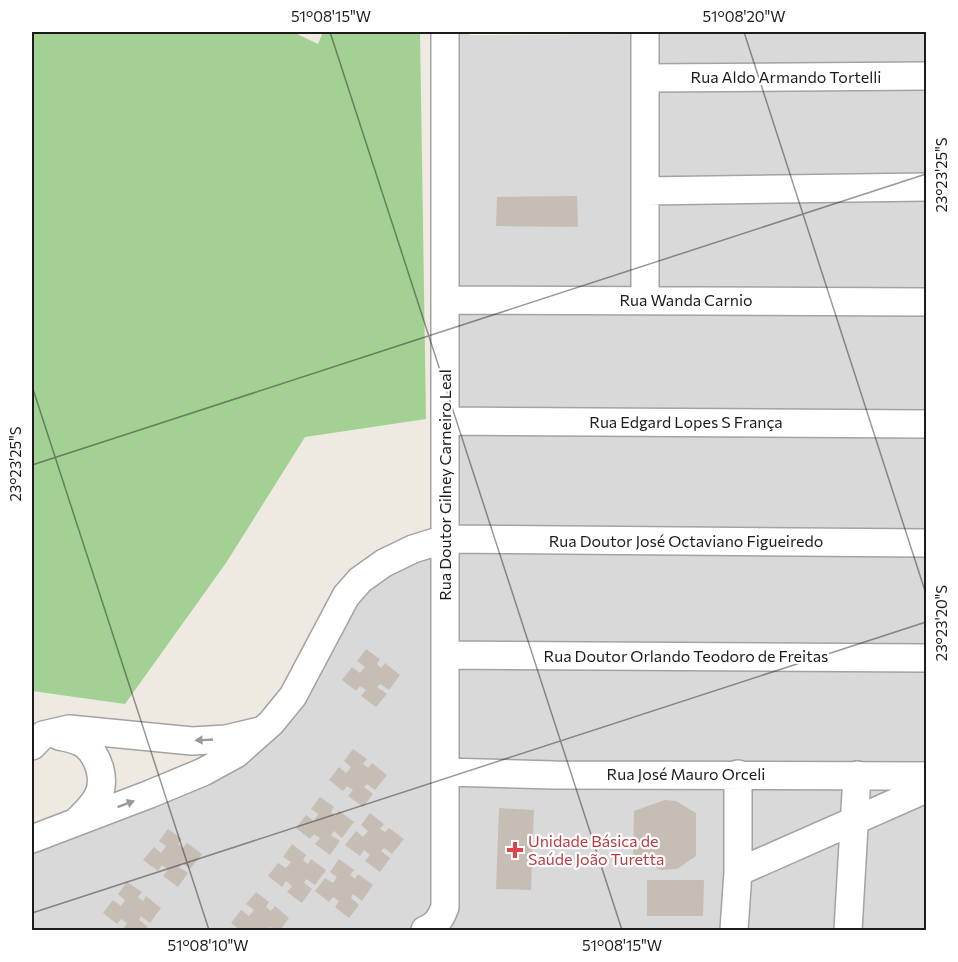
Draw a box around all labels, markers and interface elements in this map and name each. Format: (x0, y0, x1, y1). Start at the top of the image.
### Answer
text: 51°08'15"W (291, 7, 371, 25)
text: 51°08'20"W (702, 7, 786, 25)
street label: Rua Aldo Armando Tortelli (691, 67, 881, 86)
text: 23°23'25"S (932, 137, 950, 213)
street label: Rua Wanda Carnio (619, 290, 753, 309)
street label: Rua Doutor Gilney Carneiro Leal (435, 369, 454, 601)
street label: Rua Edgard Lopes S França (589, 412, 783, 431)
text: 23°23'25"S (6, 426, 24, 502)
street label: Rua Doutor José Octaviano Figueiredo (549, 531, 823, 550)
text: 23°23'20"S (932, 585, 950, 661)
street label: Rua Doutor Orlando Teodoro de Freitas (544, 646, 828, 665)
one-way arrow (194, 735, 213, 745)
street label: Rua José Mauro Orceli (607, 764, 765, 783)
one-way arrow (117, 799, 135, 808)
place label: Unidade Básica de Saúde João Turetta (528, 831, 664, 868)
marker: Unidade Básica de Saúde João Turetta (506, 841, 524, 859)
text: 51°08'10"W (167, 936, 249, 954)
text: 51°08'15"W (582, 936, 662, 954)

